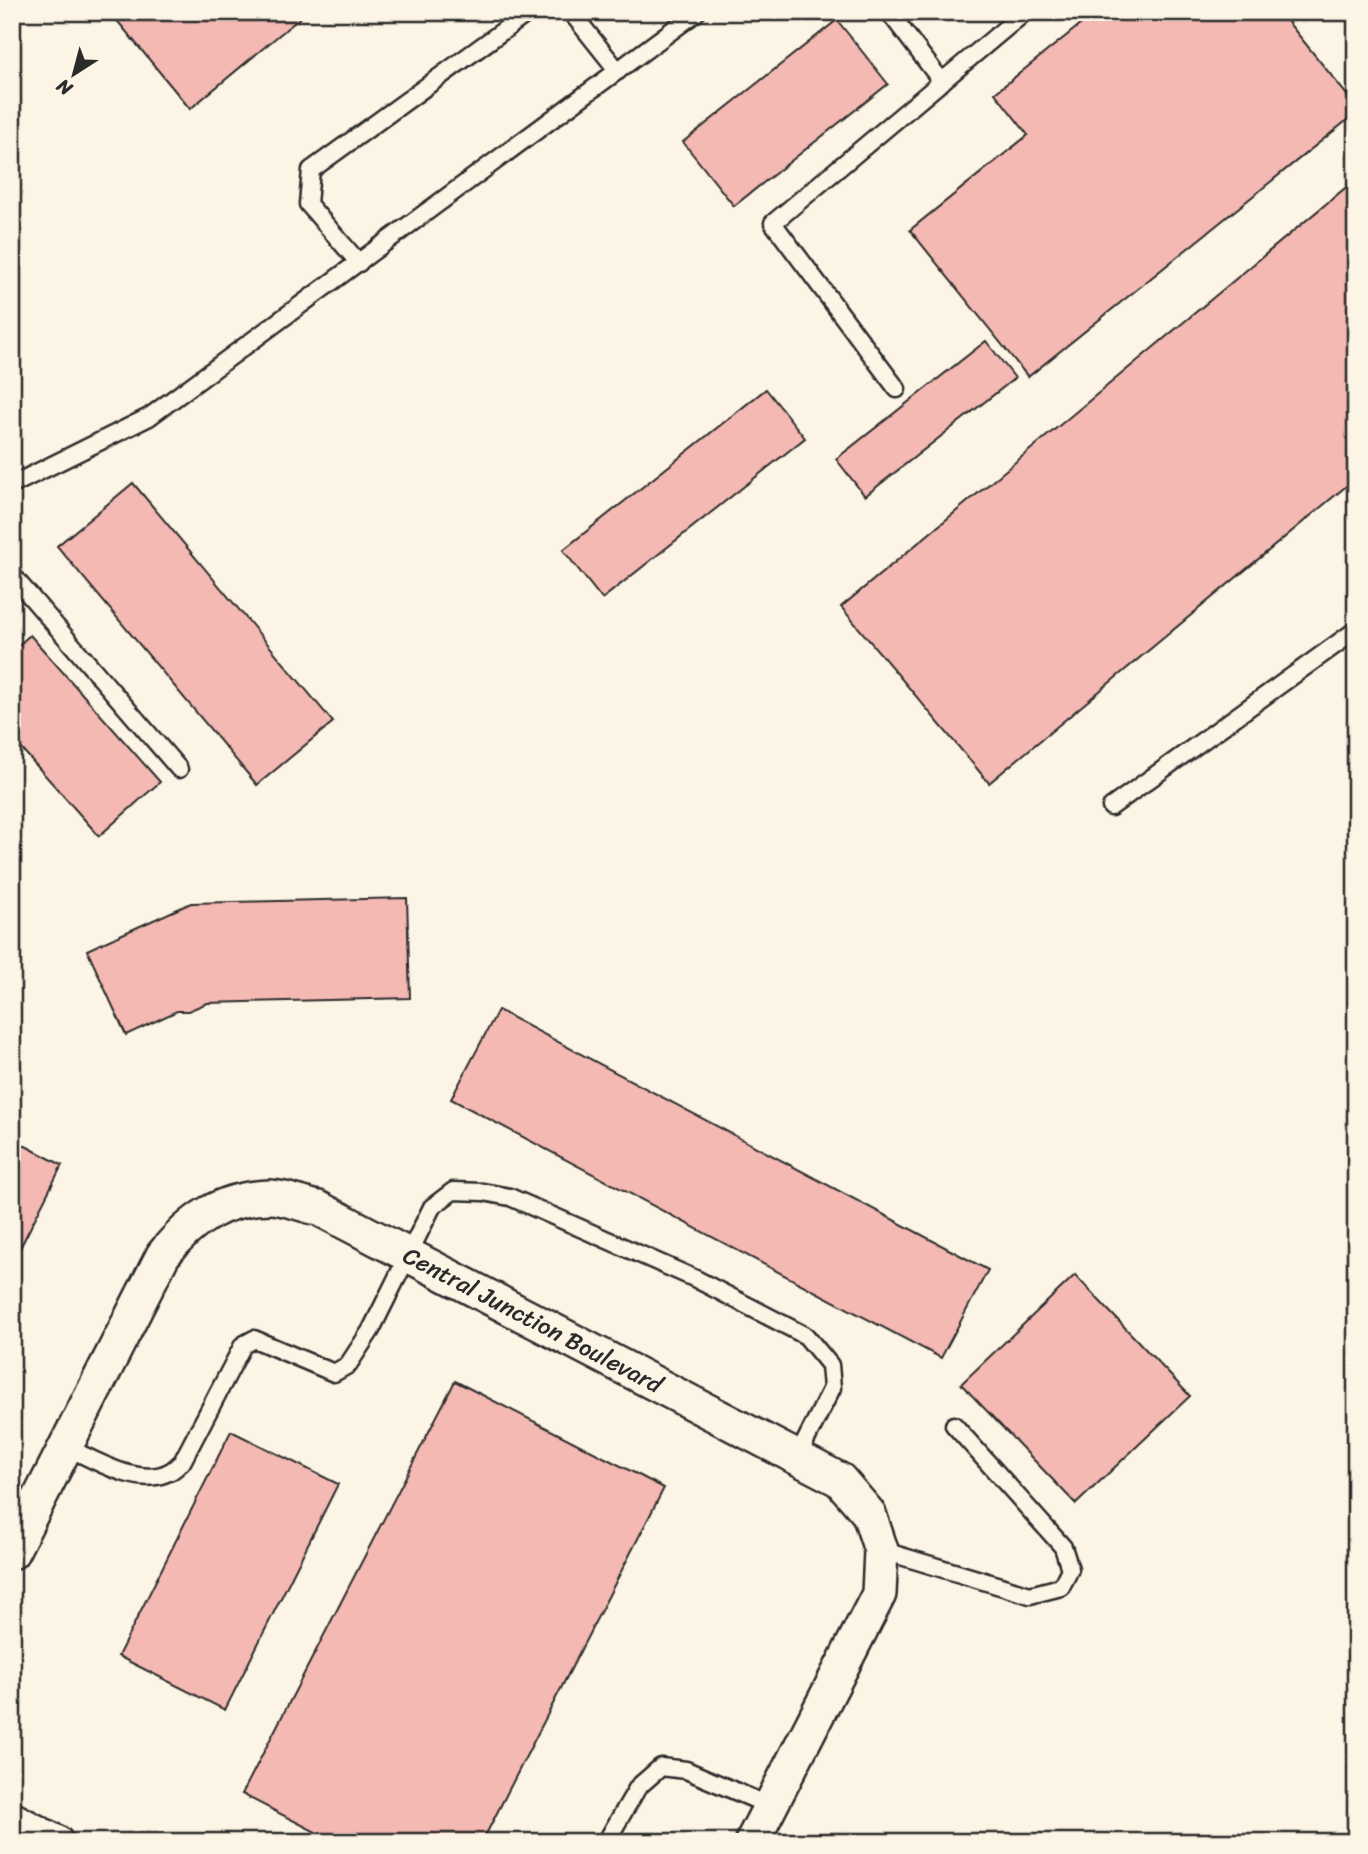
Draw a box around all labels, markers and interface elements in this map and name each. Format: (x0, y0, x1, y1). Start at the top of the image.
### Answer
north arrow (38, 38, 108, 108)
text: N (49, 70, 80, 105)
street label: Central Junction Boulevard (395, 1235, 671, 1406)

